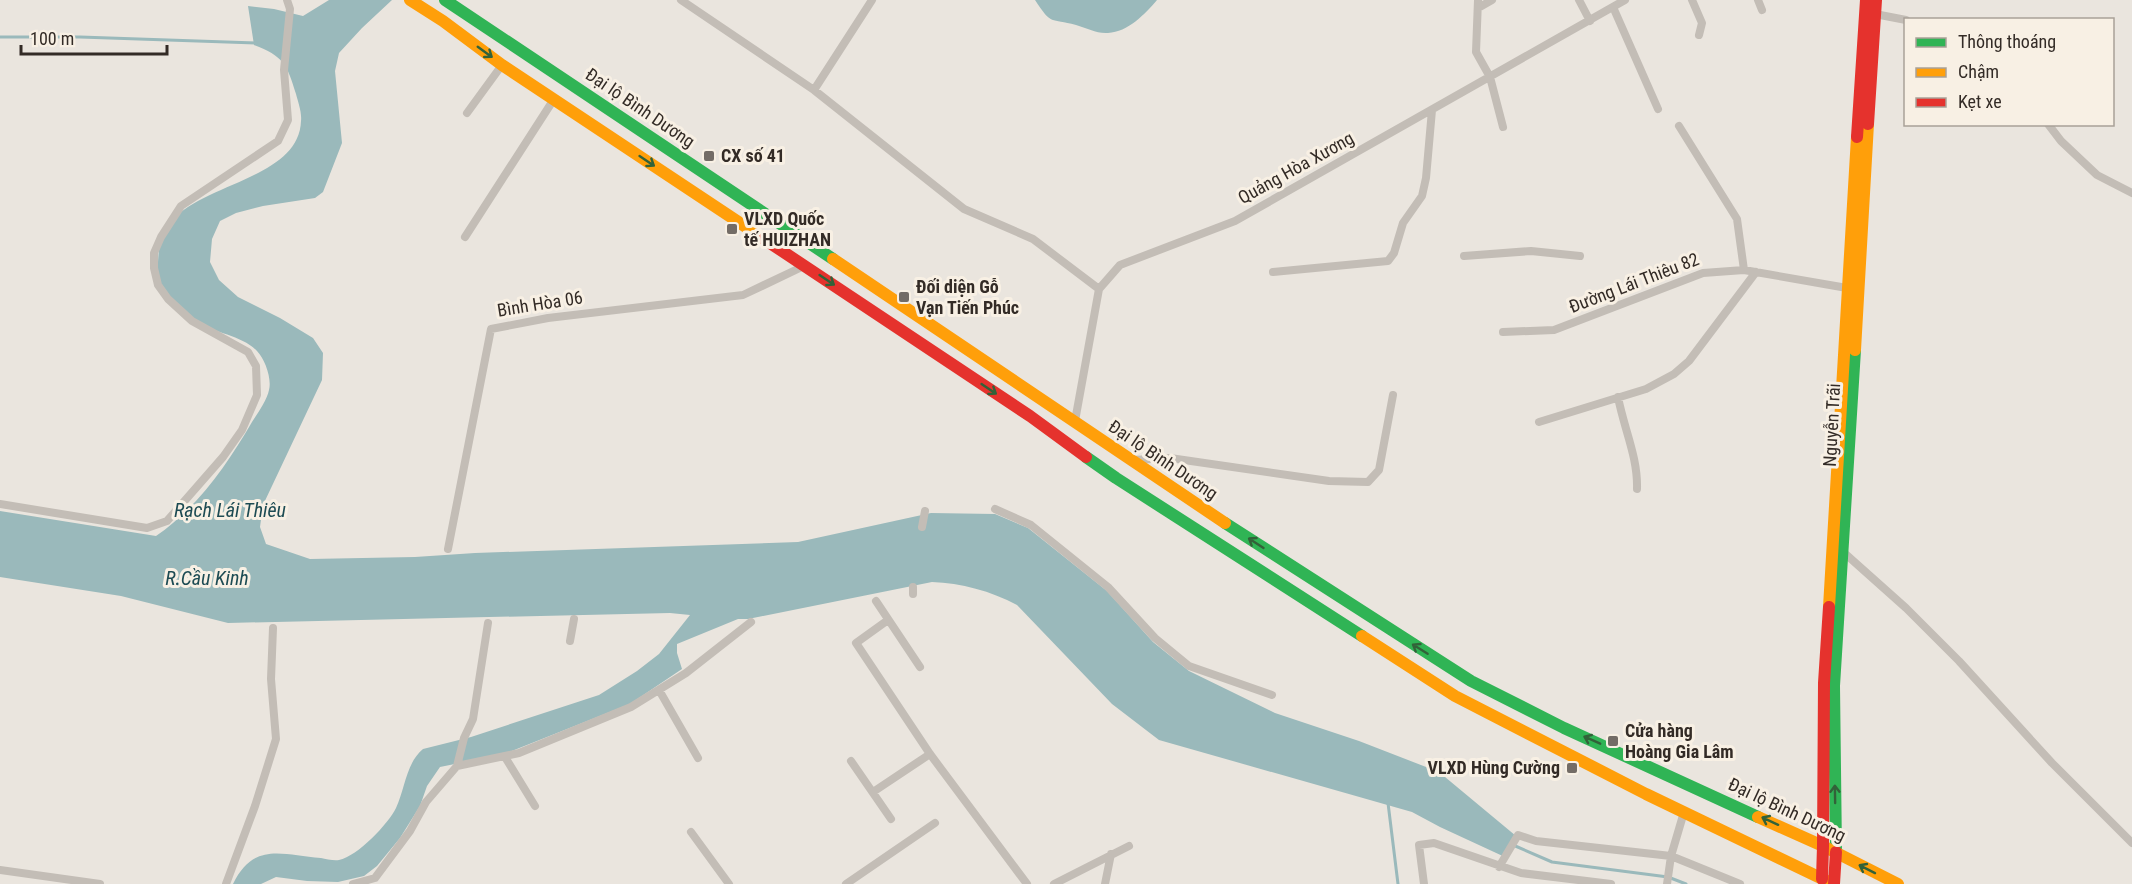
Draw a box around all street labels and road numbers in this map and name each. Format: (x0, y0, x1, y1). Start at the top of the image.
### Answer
street label: Đại lộ Bình Dương (582, 63, 699, 152)
street label: Quảng Hòa Xương (1234, 127, 1357, 208)
street label: Đường Lái Thiêu 82 (1566, 248, 1702, 317)
street label: Bình Hòa 06 (496, 286, 584, 321)
street label: Nguyễn Trãi (1819, 383, 1844, 467)
street label: Đại lộ Bình Dương (1105, 415, 1222, 504)
street label: Đại lộ Bình Dương (1725, 773, 1849, 846)

